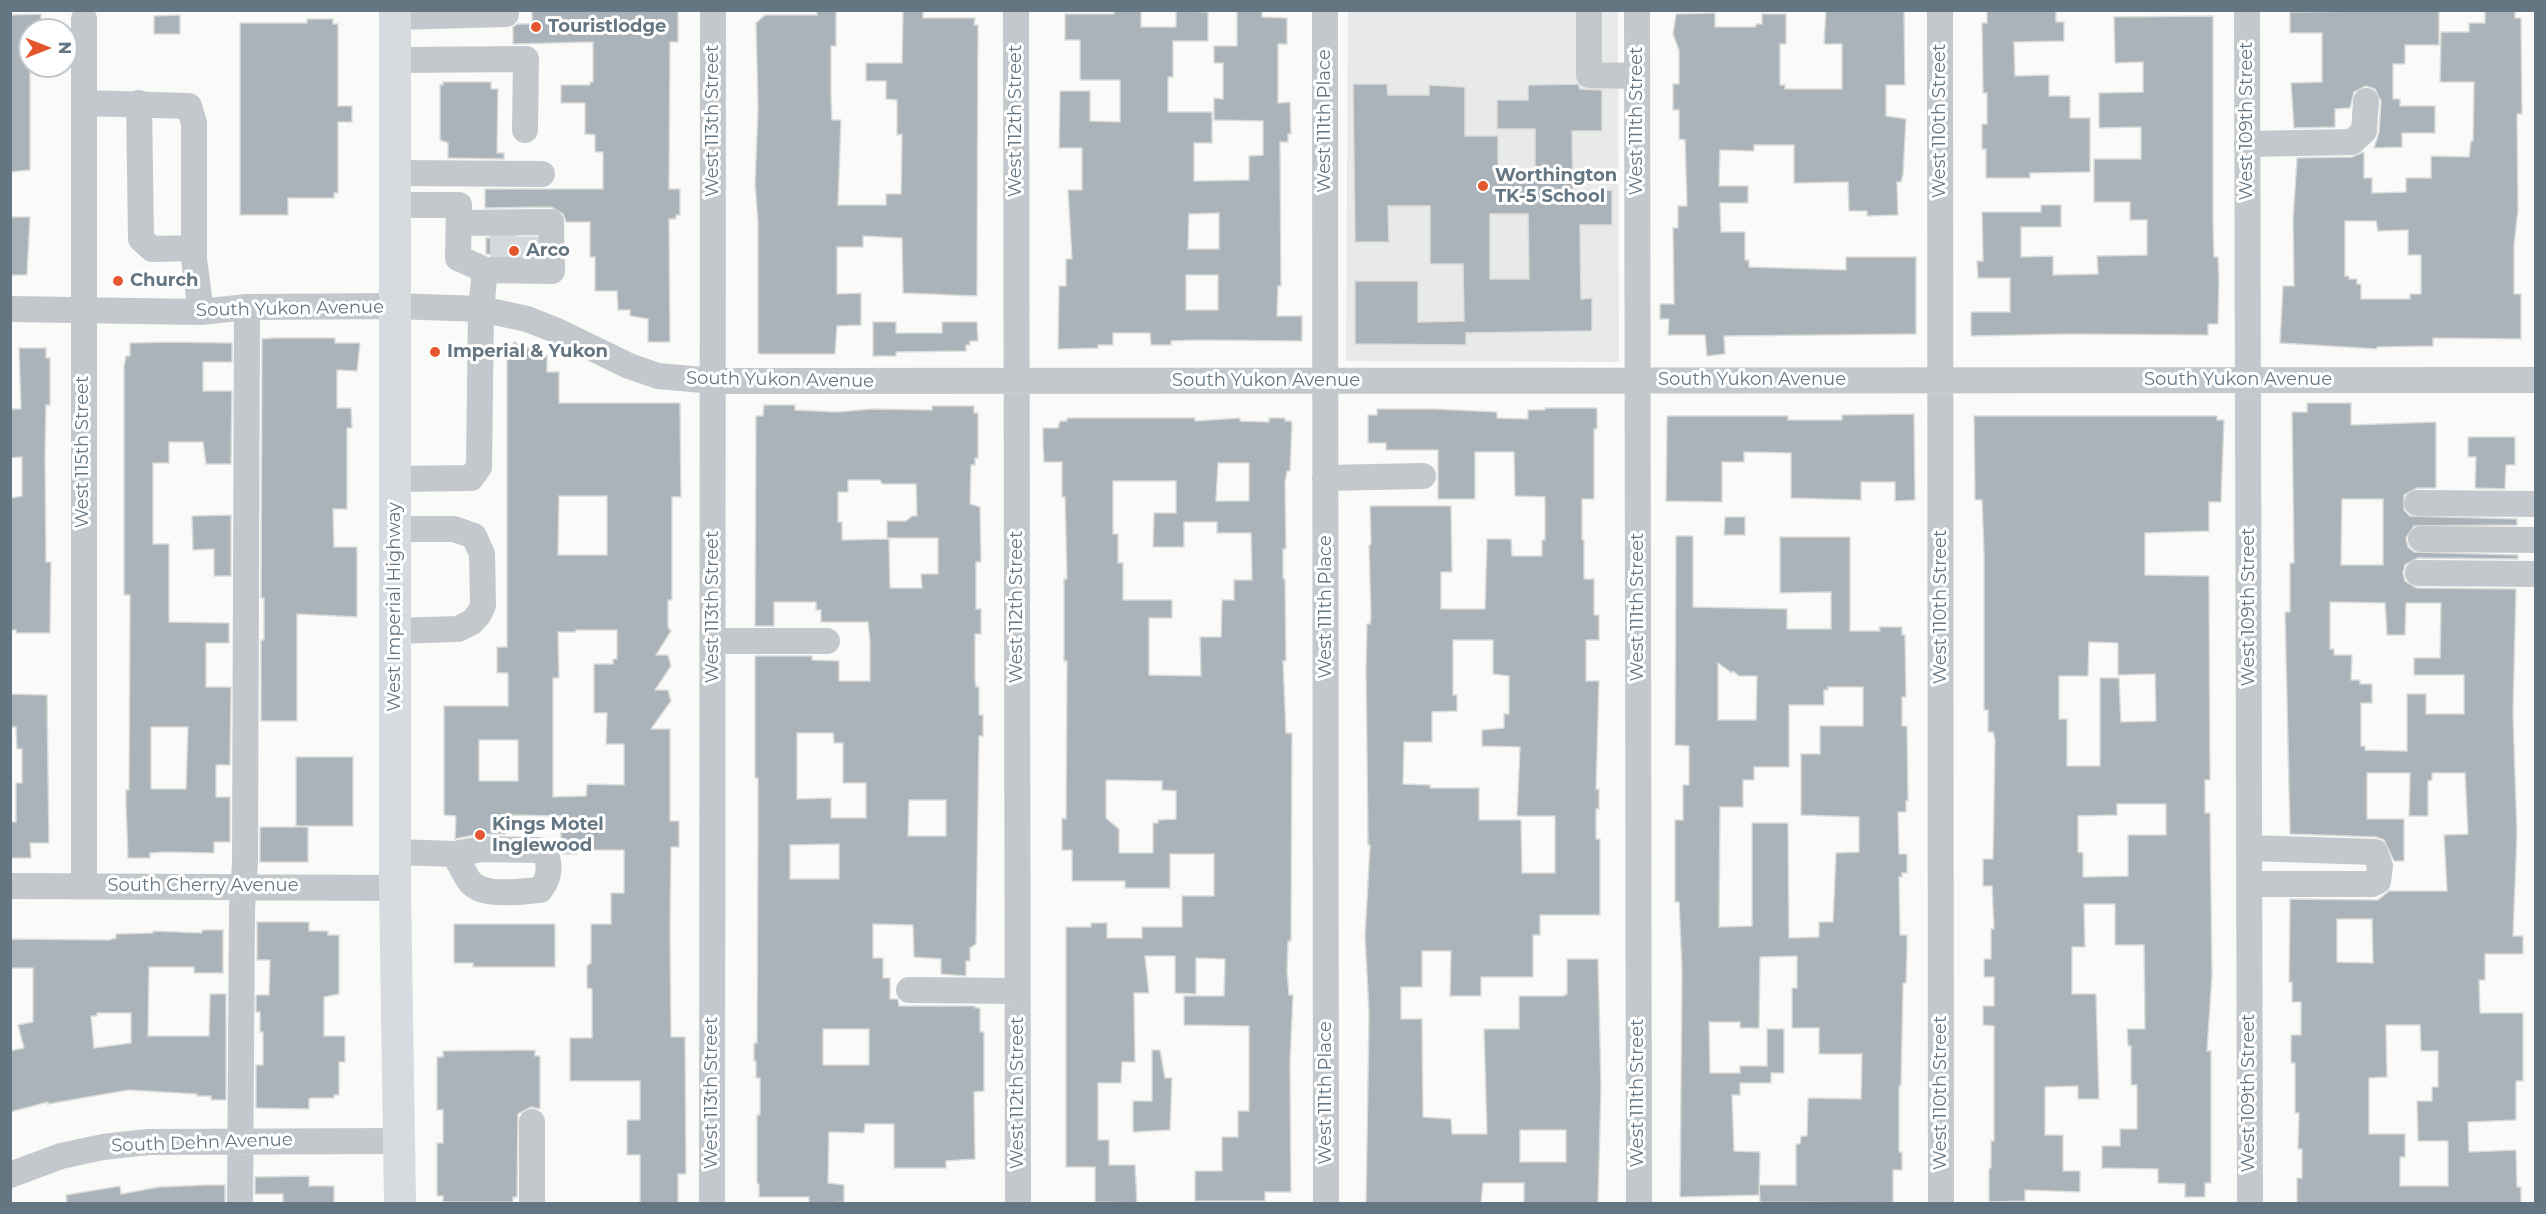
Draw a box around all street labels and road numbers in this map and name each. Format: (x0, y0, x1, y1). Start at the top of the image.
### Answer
street label: West 109th Street (2236, 42, 2258, 200)
street label: West 110th Street (1929, 44, 1951, 198)
street label: West 113th Street (702, 45, 724, 197)
street label: West 112th Street (1005, 45, 1027, 197)
street label: West 111th Street (1626, 47, 1648, 195)
street label: West 111th Place (1314, 49, 1336, 193)
street label: South Yukon Avenue (196, 297, 384, 321)
street label: South Yukon Avenue (686, 368, 874, 392)
street label: South Yukon Avenue (1658, 369, 1846, 391)
street label: South Yukon Avenue (2144, 369, 2332, 391)
street label: South Yukon Avenue (1172, 370, 1360, 392)
street label: West 115th Street (72, 376, 94, 528)
street label: West Imperial Highway (384, 502, 406, 712)
street label: West 109th Street (2238, 528, 2260, 686)
street label: West 110th Street (1930, 530, 1952, 684)
street label: West 113th Street (702, 531, 724, 683)
street label: West 112th Street (1006, 531, 1028, 683)
street label: West 111th Street (1627, 533, 1649, 681)
street label: West 111th Place (1315, 535, 1337, 679)
street label: South Cherry Avenue (107, 875, 299, 897)
street label: West 109th Street (2238, 1014, 2260, 1172)
street label: West 110th Street (1930, 1016, 1952, 1170)
street label: West 113th Street (701, 1017, 723, 1169)
street label: West 112th Street (1007, 1017, 1029, 1169)
street label: West 111th Street (1627, 1019, 1649, 1167)
street label: West 111th Place (1315, 1021, 1337, 1165)
street label: South Dehn Avenue (111, 1129, 293, 1157)

